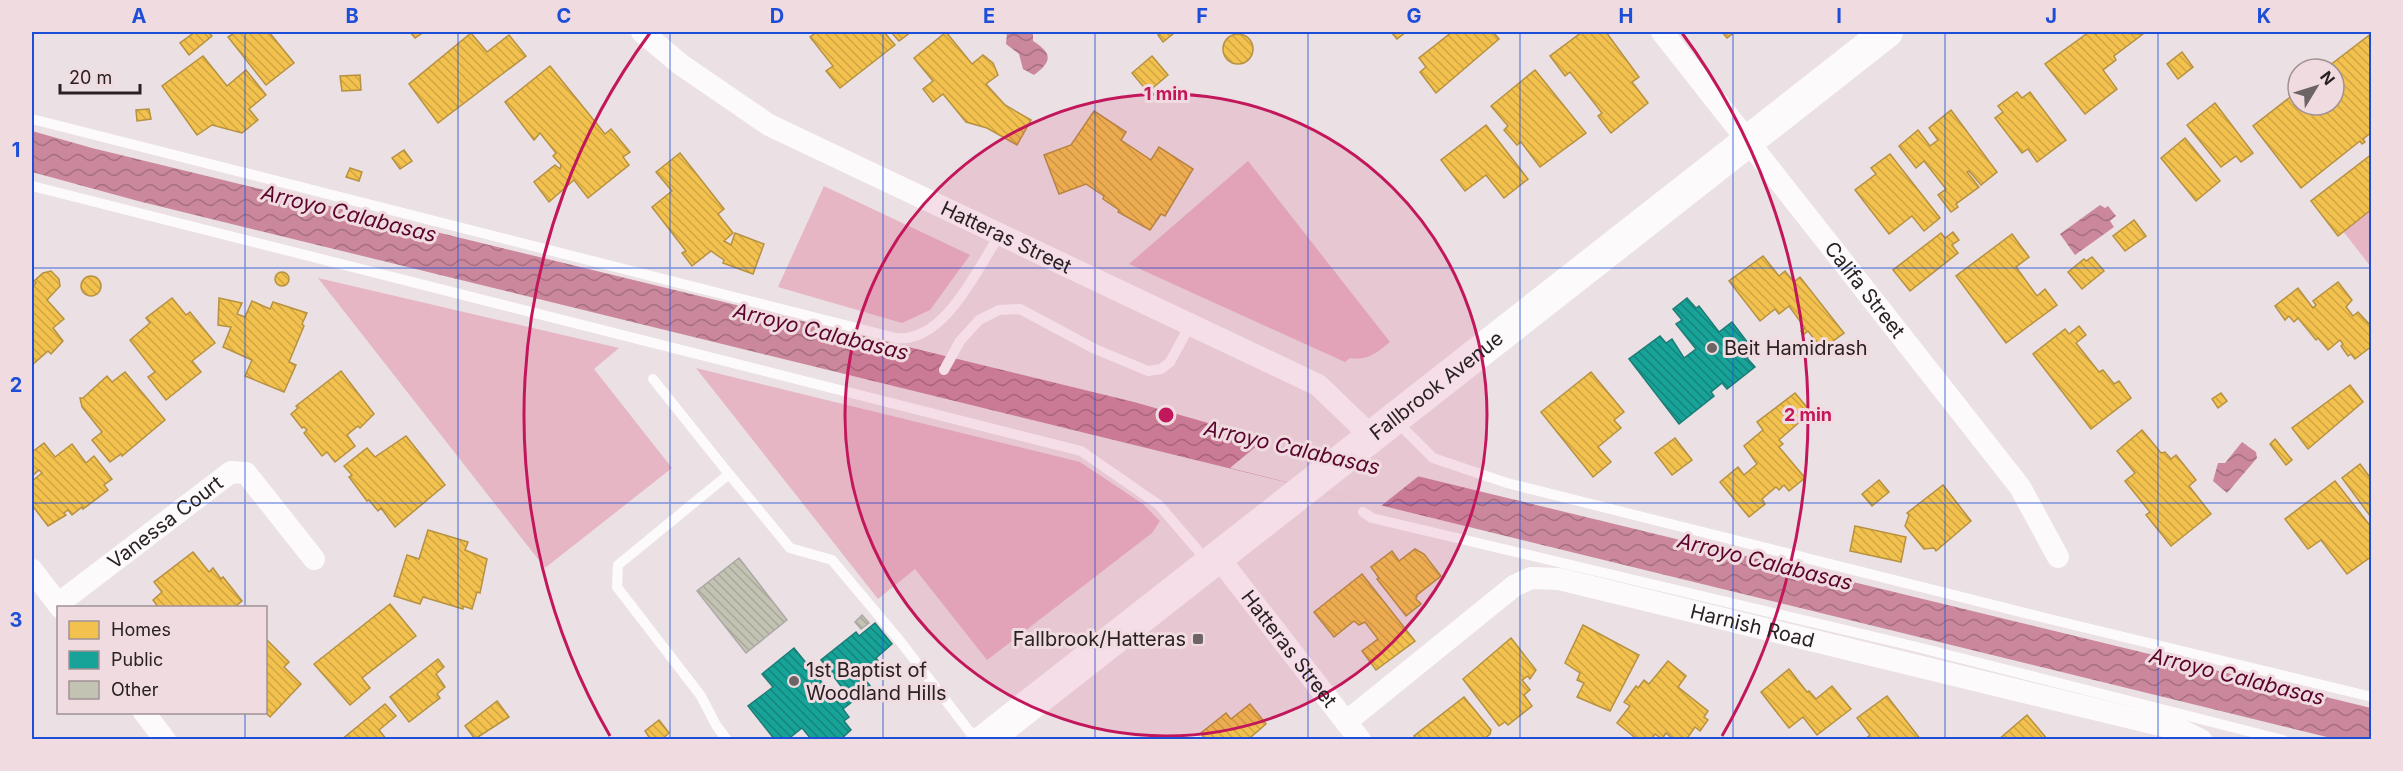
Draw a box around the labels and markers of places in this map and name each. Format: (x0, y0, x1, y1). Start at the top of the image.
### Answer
place label: Beit Hamidrash (1724, 336, 1868, 360)
marker: Beit Hamidrash (1705, 341, 1719, 355)
centre of rings (1156, 405, 1176, 425)
place label: Fallbrook/Hatteras (1013, 627, 1186, 651)
marker: Fallbrook/Hatteras (1191, 632, 1205, 646)
place label: 1st Baptist of Woodland Hills (806, 658, 947, 705)
marker: 1st Baptist of Woodland Hills (787, 674, 801, 688)

